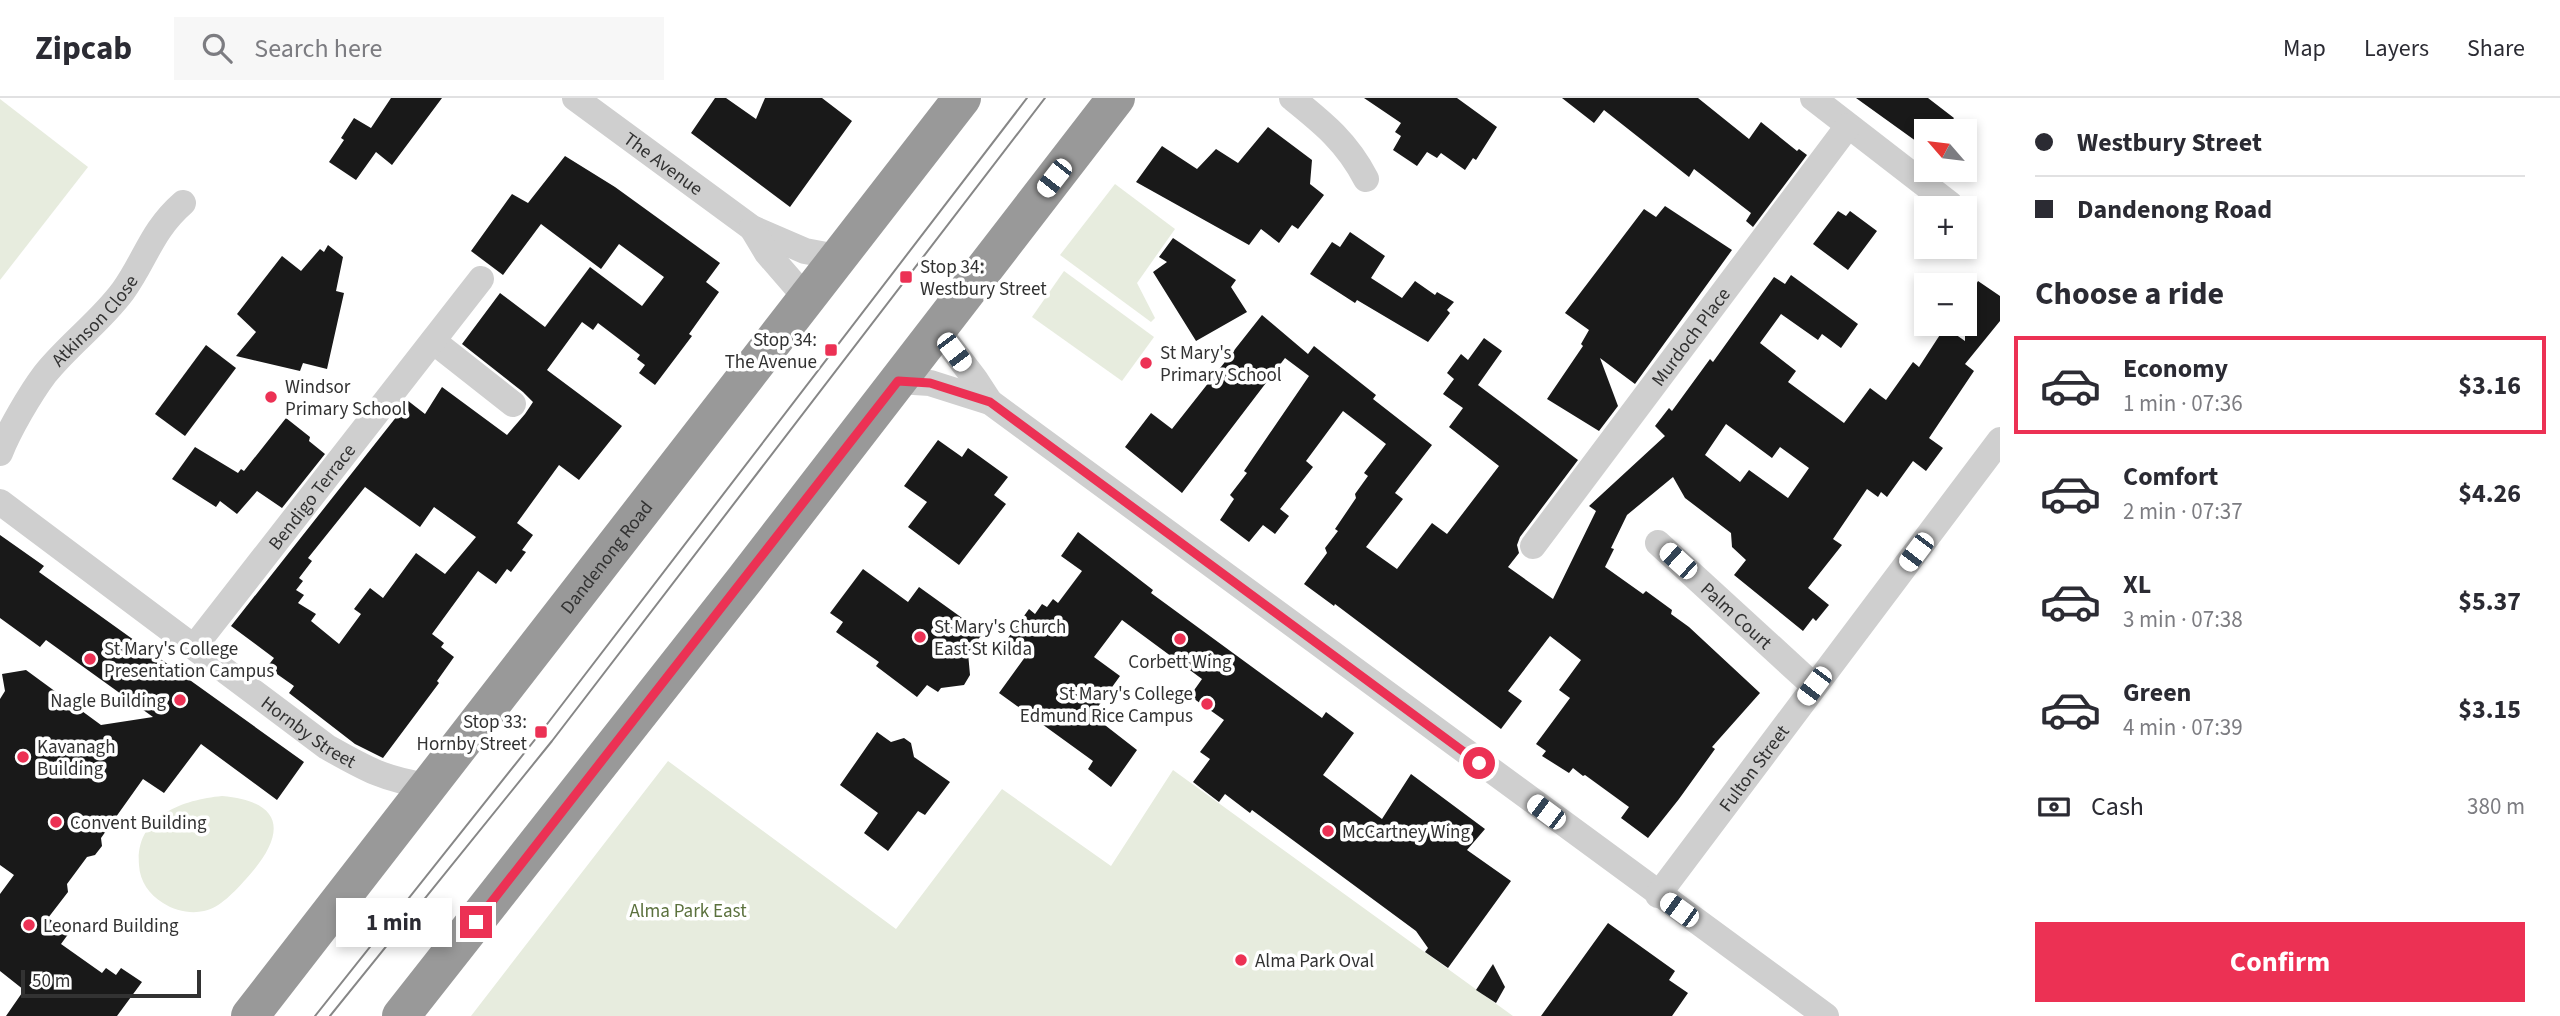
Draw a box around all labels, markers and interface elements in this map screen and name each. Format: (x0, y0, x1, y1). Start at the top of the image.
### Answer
search box (174, 17, 664, 80)
text: Zipcab (35, 25, 132, 72)
icon: search (198, 29, 236, 67)
text: Search here (254, 30, 382, 67)
text: Map (2283, 31, 2326, 66)
text: Layers (2364, 31, 2429, 66)
text: Share (2467, 31, 2525, 66)
north arrow (1914, 119, 1978, 182)
map controls (1914, 119, 1977, 336)
text: Westbury Street (2077, 124, 2262, 161)
street label: The Avenue (618, 126, 708, 203)
car (1033, 155, 1076, 201)
text: Dandenong Road (2077, 191, 2272, 228)
button: + (1914, 196, 1977, 259)
place label: Stop 34: Westbury Street (920, 254, 1047, 303)
marker: Stop 34: Westbury Street (898, 269, 914, 285)
street label: Atkinson Close (46, 270, 145, 373)
text: Choose a ride (2035, 271, 2224, 317)
button: − (1914, 273, 1977, 336)
street label: Murdoch Place (1645, 282, 1737, 392)
place label: Stop 34: The Avenue (725, 327, 817, 376)
car (933, 329, 976, 375)
place label: St Mary's Primary School (1160, 340, 1282, 389)
marker: Stop 34: The Avenue (823, 342, 839, 358)
text: Economy (2123, 350, 2228, 387)
icon: car (2039, 354, 2102, 417)
marker: St Mary's Primary School (1138, 355, 1154, 371)
text: $3.16 (2458, 367, 2521, 404)
place label: Windsor Primary School (285, 374, 407, 423)
text: 1 min · 07:36 (2123, 387, 2243, 420)
marker: Windsor Primary School (263, 389, 279, 405)
street label: Bendigo Terrace (263, 438, 363, 556)
text: Comfort (2123, 458, 2218, 495)
icon: car (2039, 462, 2102, 525)
text: $4.26 (2458, 475, 2521, 512)
street label: Dandenong Road (555, 495, 660, 620)
text: 2 min · 07:37 (2123, 495, 2243, 528)
car (1895, 529, 1938, 575)
car (1656, 539, 1701, 583)
text: XL (2123, 566, 2151, 603)
icon: car (2039, 570, 2102, 633)
street label: Palm Court (1694, 577, 1778, 657)
text: $5.37 (2458, 583, 2521, 620)
text: 3 min · 07:38 (2123, 603, 2243, 636)
place label: St Mary's Church East St Kilda (934, 614, 1066, 663)
marker: St Mary's Church East St Kilda (912, 629, 928, 645)
marker: Corbett Wing (1172, 631, 1188, 647)
place label: St Mary's College Presentation Campus (104, 636, 274, 685)
place label: Corbett Wing (1128, 649, 1232, 676)
marker: St Mary's College Presentation Campus (82, 651, 98, 667)
car (1793, 663, 1836, 709)
text: Green (2123, 674, 2191, 711)
icon: car (2039, 678, 2102, 741)
place label: St Mary's College Edmund Rice Campus (1020, 681, 1193, 730)
place label: Nagle Building (50, 688, 166, 715)
street label: Hornby Street (255, 690, 361, 776)
text: $3.15 (2458, 691, 2521, 728)
marker: Nagle Building (172, 692, 188, 708)
marker: St Mary's College Edmund Rice Campus (1199, 696, 1215, 712)
place label: Stop 33: Hornby Street (417, 709, 528, 758)
text: 4 min · 07:39 (2123, 711, 2243, 744)
street label: Fulton Street (1713, 719, 1797, 818)
marker: Stop 33: Hornby Street (533, 724, 549, 740)
place label: Kavanagh Building (37, 734, 116, 783)
route start (1463, 747, 1495, 779)
marker: Kavanagh Building (15, 749, 31, 765)
icon: cash (2035, 788, 2073, 826)
text: Cash (2091, 788, 2144, 825)
text: 380 m (2467, 790, 2525, 823)
car (1523, 791, 1570, 833)
place label: Convent Building (70, 810, 207, 837)
marker: Convent Building (48, 814, 64, 830)
place label: McCartney Wing (1342, 819, 1471, 846)
marker: McCartney Wing (1320, 823, 1336, 839)
car (1656, 889, 1703, 931)
callout: 1 min (336, 898, 452, 946)
park label: Alma Park East (629, 898, 747, 925)
text: 1 min (366, 906, 422, 939)
route end (460, 906, 492, 938)
place label: Leonard Building (43, 913, 179, 940)
marker: Leonard Building (21, 917, 37, 933)
button: Confirm (2035, 922, 2525, 1002)
place label: Alma Park Oval (1255, 948, 1374, 975)
marker: Alma Park Oval (1233, 952, 1249, 968)
scale bar (21, 967, 201, 999)
text: 50 m (32, 968, 70, 995)

